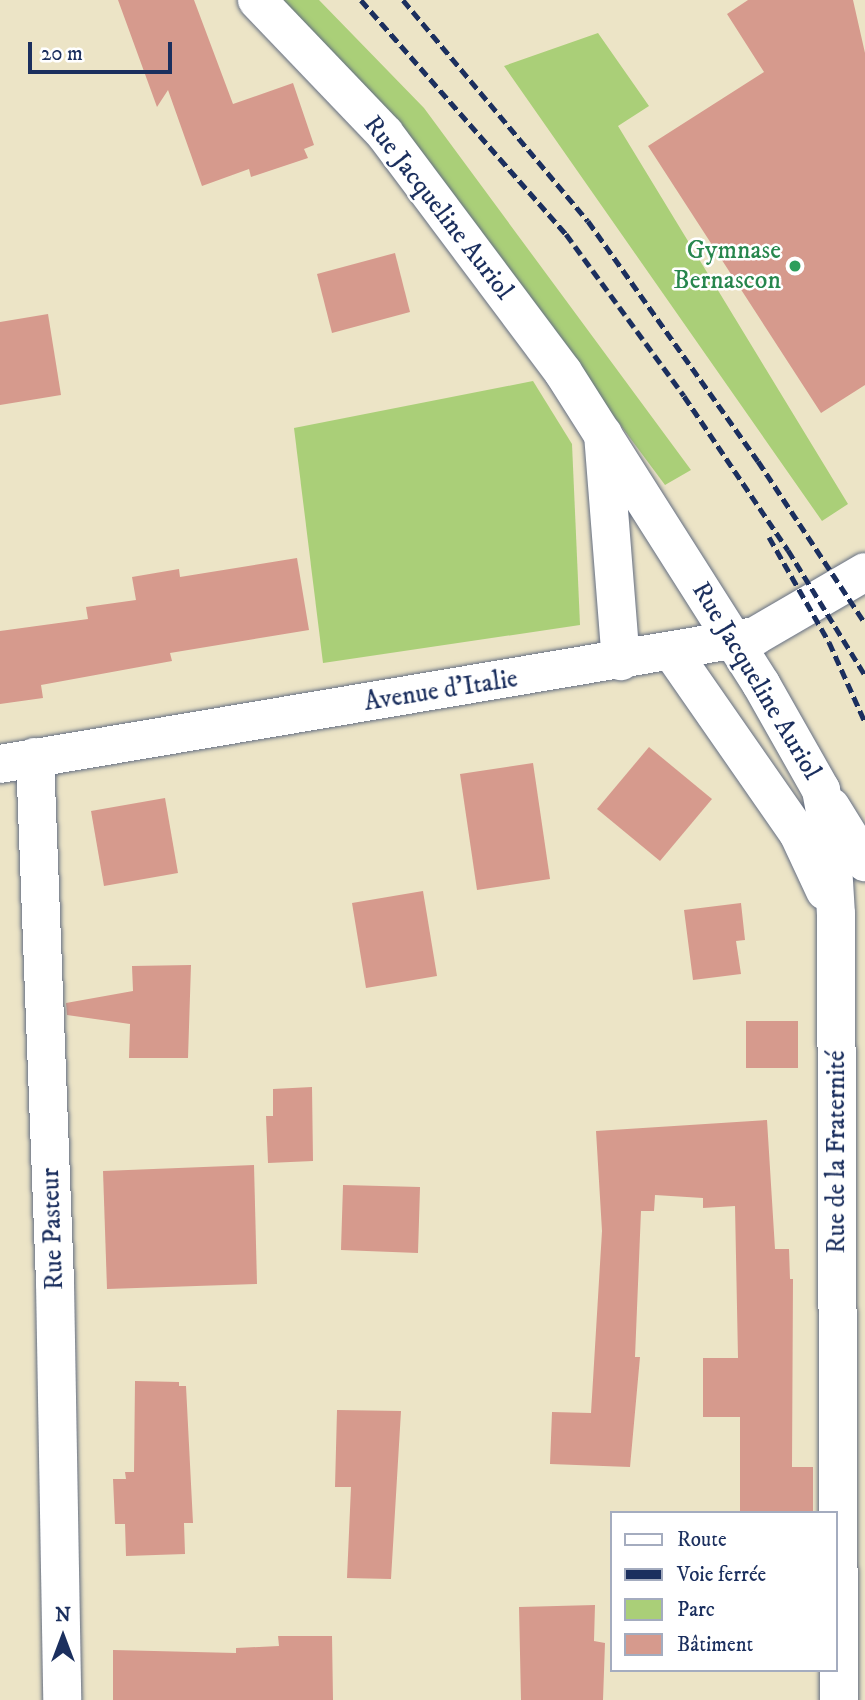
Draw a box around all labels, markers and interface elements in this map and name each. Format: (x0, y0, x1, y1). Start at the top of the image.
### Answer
scale bar (32, 28, 175, 72)
text: 20 m (41, 41, 83, 67)
street label: Rue Jacqueline Auriol (357, 110, 519, 306)
place label: Gymnase Bernascon (673, 235, 781, 296)
marker: Gymnase Bernascon (787, 258, 803, 274)
street label: Rue Jacqueline Auriol (685, 577, 827, 785)
street label: Avenue d'Italie (362, 663, 520, 719)
street label: Rue de la Fraternité (821, 1050, 853, 1254)
street label: Rue Pasteur (35, 1167, 71, 1291)
legend (610, 1511, 837, 1672)
text: Route (677, 1527, 727, 1553)
text: Voie ferrée (677, 1562, 766, 1588)
text: Parc (677, 1597, 715, 1623)
north arrow (28, 1602, 98, 1672)
text: N (55, 1604, 71, 1627)
text: Bâtiment (677, 1632, 753, 1658)

